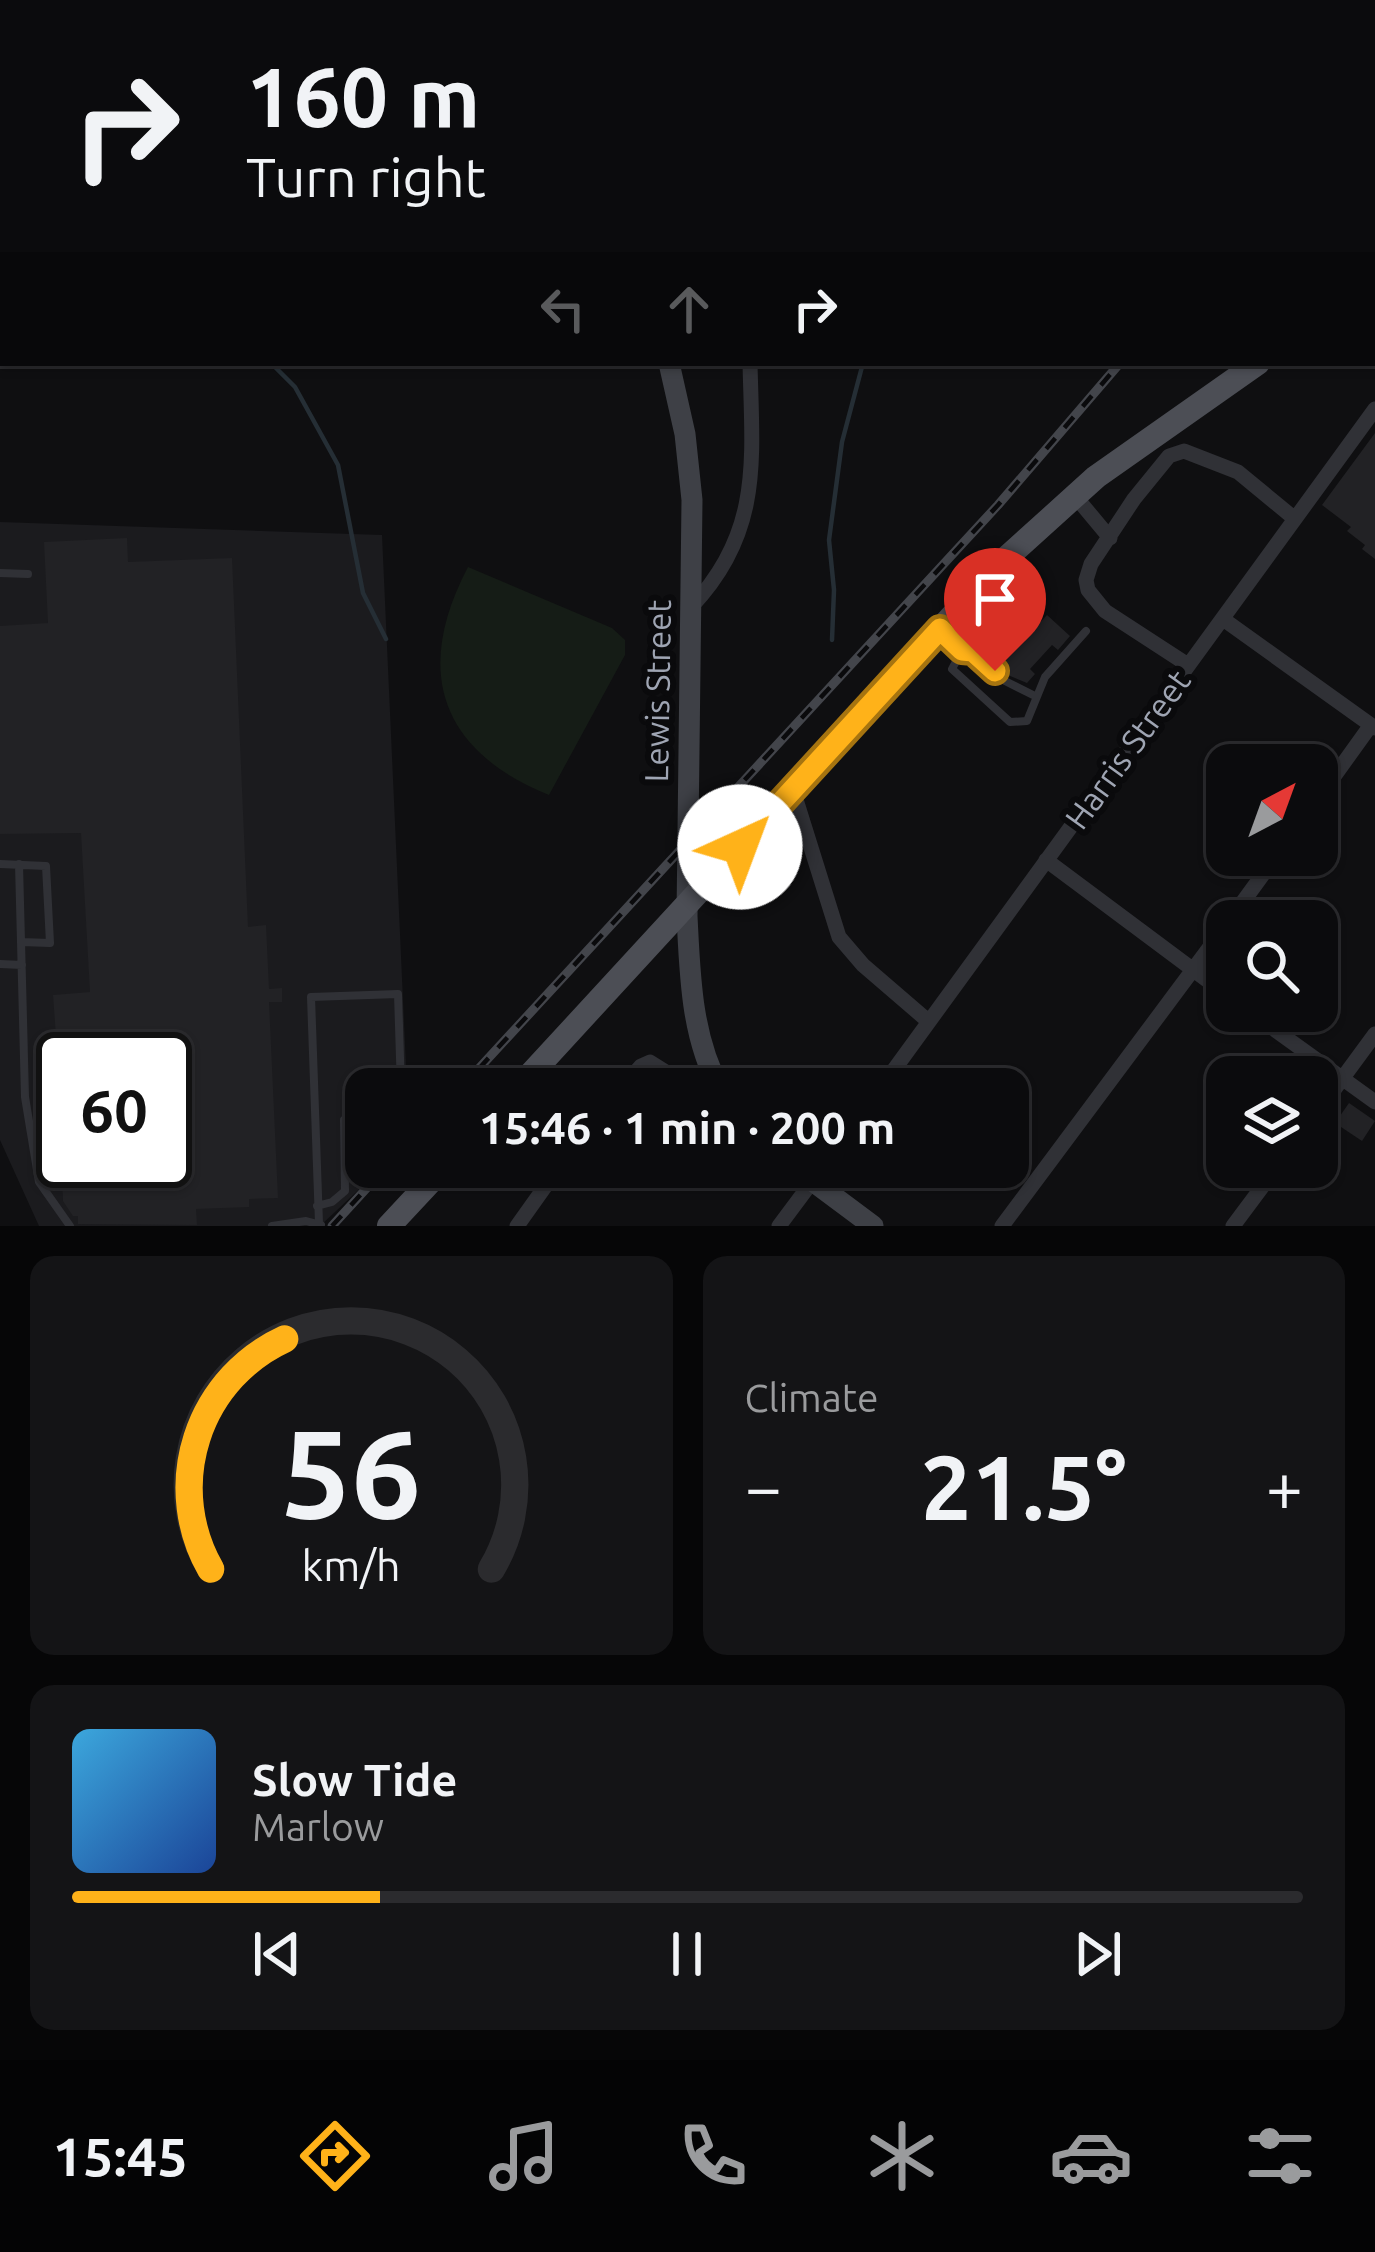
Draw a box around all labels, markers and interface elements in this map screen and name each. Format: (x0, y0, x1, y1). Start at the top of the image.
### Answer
icon: right (48, 48, 204, 204)
text: 160 m (246, 49, 480, 143)
text: Turn right (246, 147, 486, 207)
icon: left (530, 276, 596, 342)
icon: ahead (656, 276, 722, 342)
icon: right (782, 276, 848, 342)
pin (944, 548, 1046, 671)
icon: arrive (962, 566, 1028, 632)
street label: Lewis Street (637, 599, 677, 783)
street label: Harris Street (1057, 662, 1197, 836)
north arrow (1206, 744, 1338, 876)
map controls (1206, 744, 1338, 1188)
position arrow (677, 784, 803, 910)
button: search (1206, 900, 1338, 1032)
speed limit sign: 60 (36, 1032, 192, 1188)
button: layers (1206, 1056, 1338, 1188)
text: 15:46 · 1 min · 200 m (479, 1102, 895, 1153)
text: Climate (745, 1376, 879, 1419)
text: 56 (281, 1402, 422, 1542)
text: 21.5° (921, 1436, 1127, 1537)
text: − (745, 1449, 782, 1523)
text: + (1266, 1449, 1303, 1523)
text: km/h (302, 1540, 401, 1588)
text: Slow Tide (252, 1754, 457, 1805)
text: Marlow (252, 1805, 384, 1848)
icon: previous (244, 1921, 310, 1987)
icon: pause (654, 1921, 720, 1987)
icon: next (1065, 1921, 1131, 1987)
icon: directions (293, 2114, 377, 2198)
icon: music (482, 2114, 566, 2198)
icon: phone (671, 2114, 755, 2198)
icon: climate (860, 2114, 944, 2198)
icon: car (1049, 2114, 1133, 2198)
icon: filters (1238, 2114, 1322, 2198)
text: 15:45 (53, 2126, 188, 2186)

